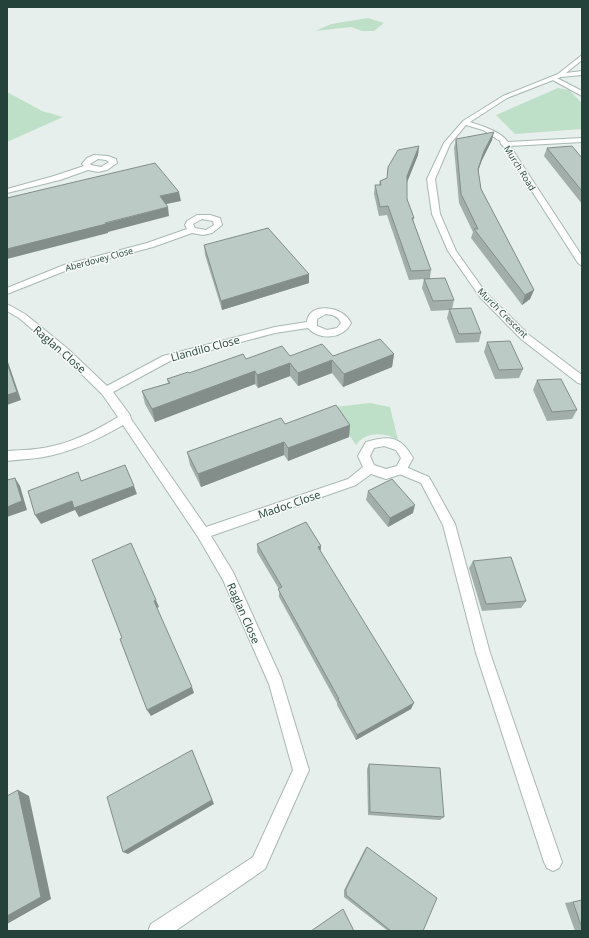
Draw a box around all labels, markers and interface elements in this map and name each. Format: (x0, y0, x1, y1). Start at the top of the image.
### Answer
street label: Murch Road (501, 143, 539, 193)
street label: Aberdovey Close (64, 244, 134, 274)
street label: Murch Crescent (475, 285, 531, 341)
street label: Raglan Close (31, 322, 89, 376)
street label: Llandilo Close (169, 332, 241, 364)
street label: Madoc Close (256, 486, 322, 522)
street label: Raglan Close (224, 580, 264, 646)

